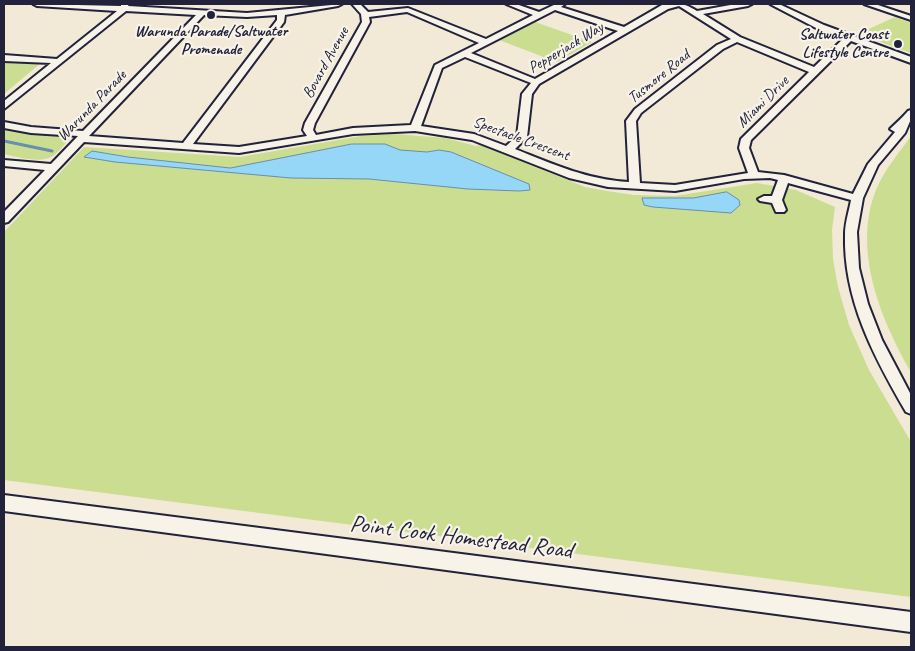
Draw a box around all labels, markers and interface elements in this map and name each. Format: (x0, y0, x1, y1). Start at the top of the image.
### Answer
marker: Warunda Parade/Saltwater Promenade (205, 9, 217, 21)
street label: Pepperjack Way (525, 18, 607, 78)
place label: Warunda Parade/Saltwater Promenade (135, 22, 287, 60)
street label: Bovard Avenue (299, 24, 353, 102)
place label: Saltwater Coast Lifestyle Centre (799, 25, 888, 63)
marker: Saltwater Coast Lifestyle Centre (892, 38, 904, 50)
street label: Tusmore Road (624, 46, 694, 108)
street label: Warunda Parade (53, 66, 131, 146)
street label: Miami Drive (733, 72, 793, 132)
street label: Spectacle Crescent (470, 113, 572, 165)
street label: Point Cook Homestead Road (348, 510, 574, 566)

